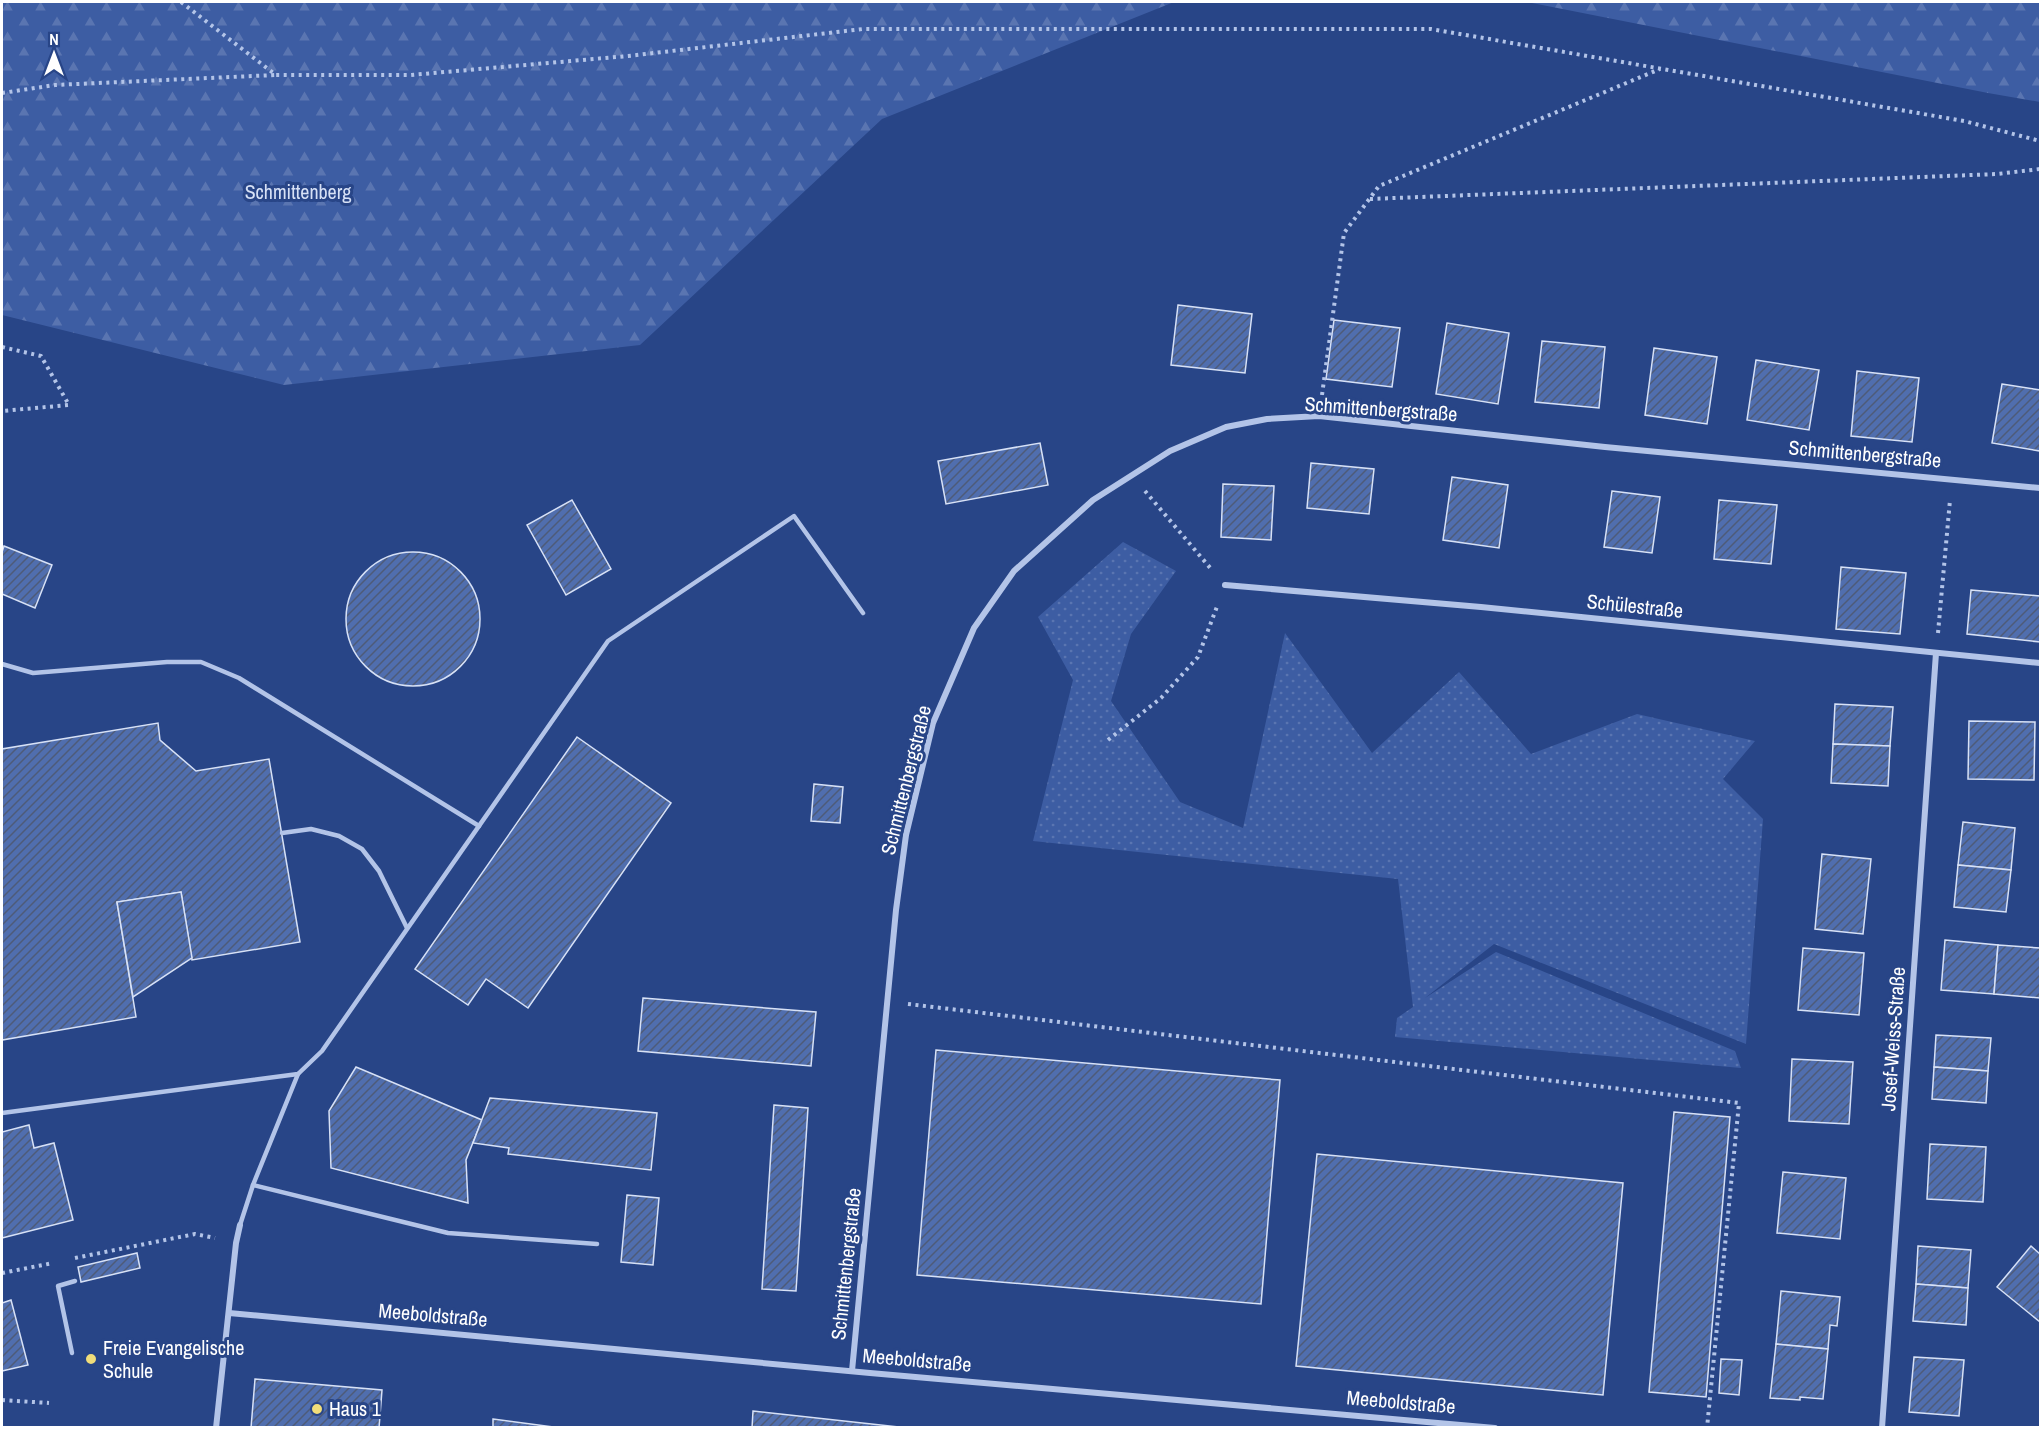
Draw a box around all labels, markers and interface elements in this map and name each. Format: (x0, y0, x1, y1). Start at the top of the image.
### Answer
north arrow (24, 24, 84, 84)
text: N (49, 28, 59, 50)
park label: Schmittenberg (245, 178, 351, 205)
street label: Schmittenbergstraße (1304, 390, 1458, 427)
street label: Schmittenbergstraße (1788, 433, 1942, 474)
street label: Schülestraße (1586, 587, 1685, 624)
street label: Schmittenbergstraße (874, 702, 937, 857)
street label: Josef-Weiss-Straße (1874, 966, 1911, 1112)
street label: Schmittenbergstraße (824, 1186, 867, 1342)
street label: Meeboldstraße (377, 1296, 489, 1333)
place label: Freie Evangelische Schule (103, 1334, 244, 1384)
street label: Meeboldstraße (861, 1341, 973, 1378)
marker: Freie Evangelische Schule (84, 1352, 98, 1366)
street label: Meeboldstraße (1345, 1383, 1457, 1420)
place label: Haus 1 (329, 1395, 381, 1422)
marker: Haus 1 (310, 1402, 324, 1416)

